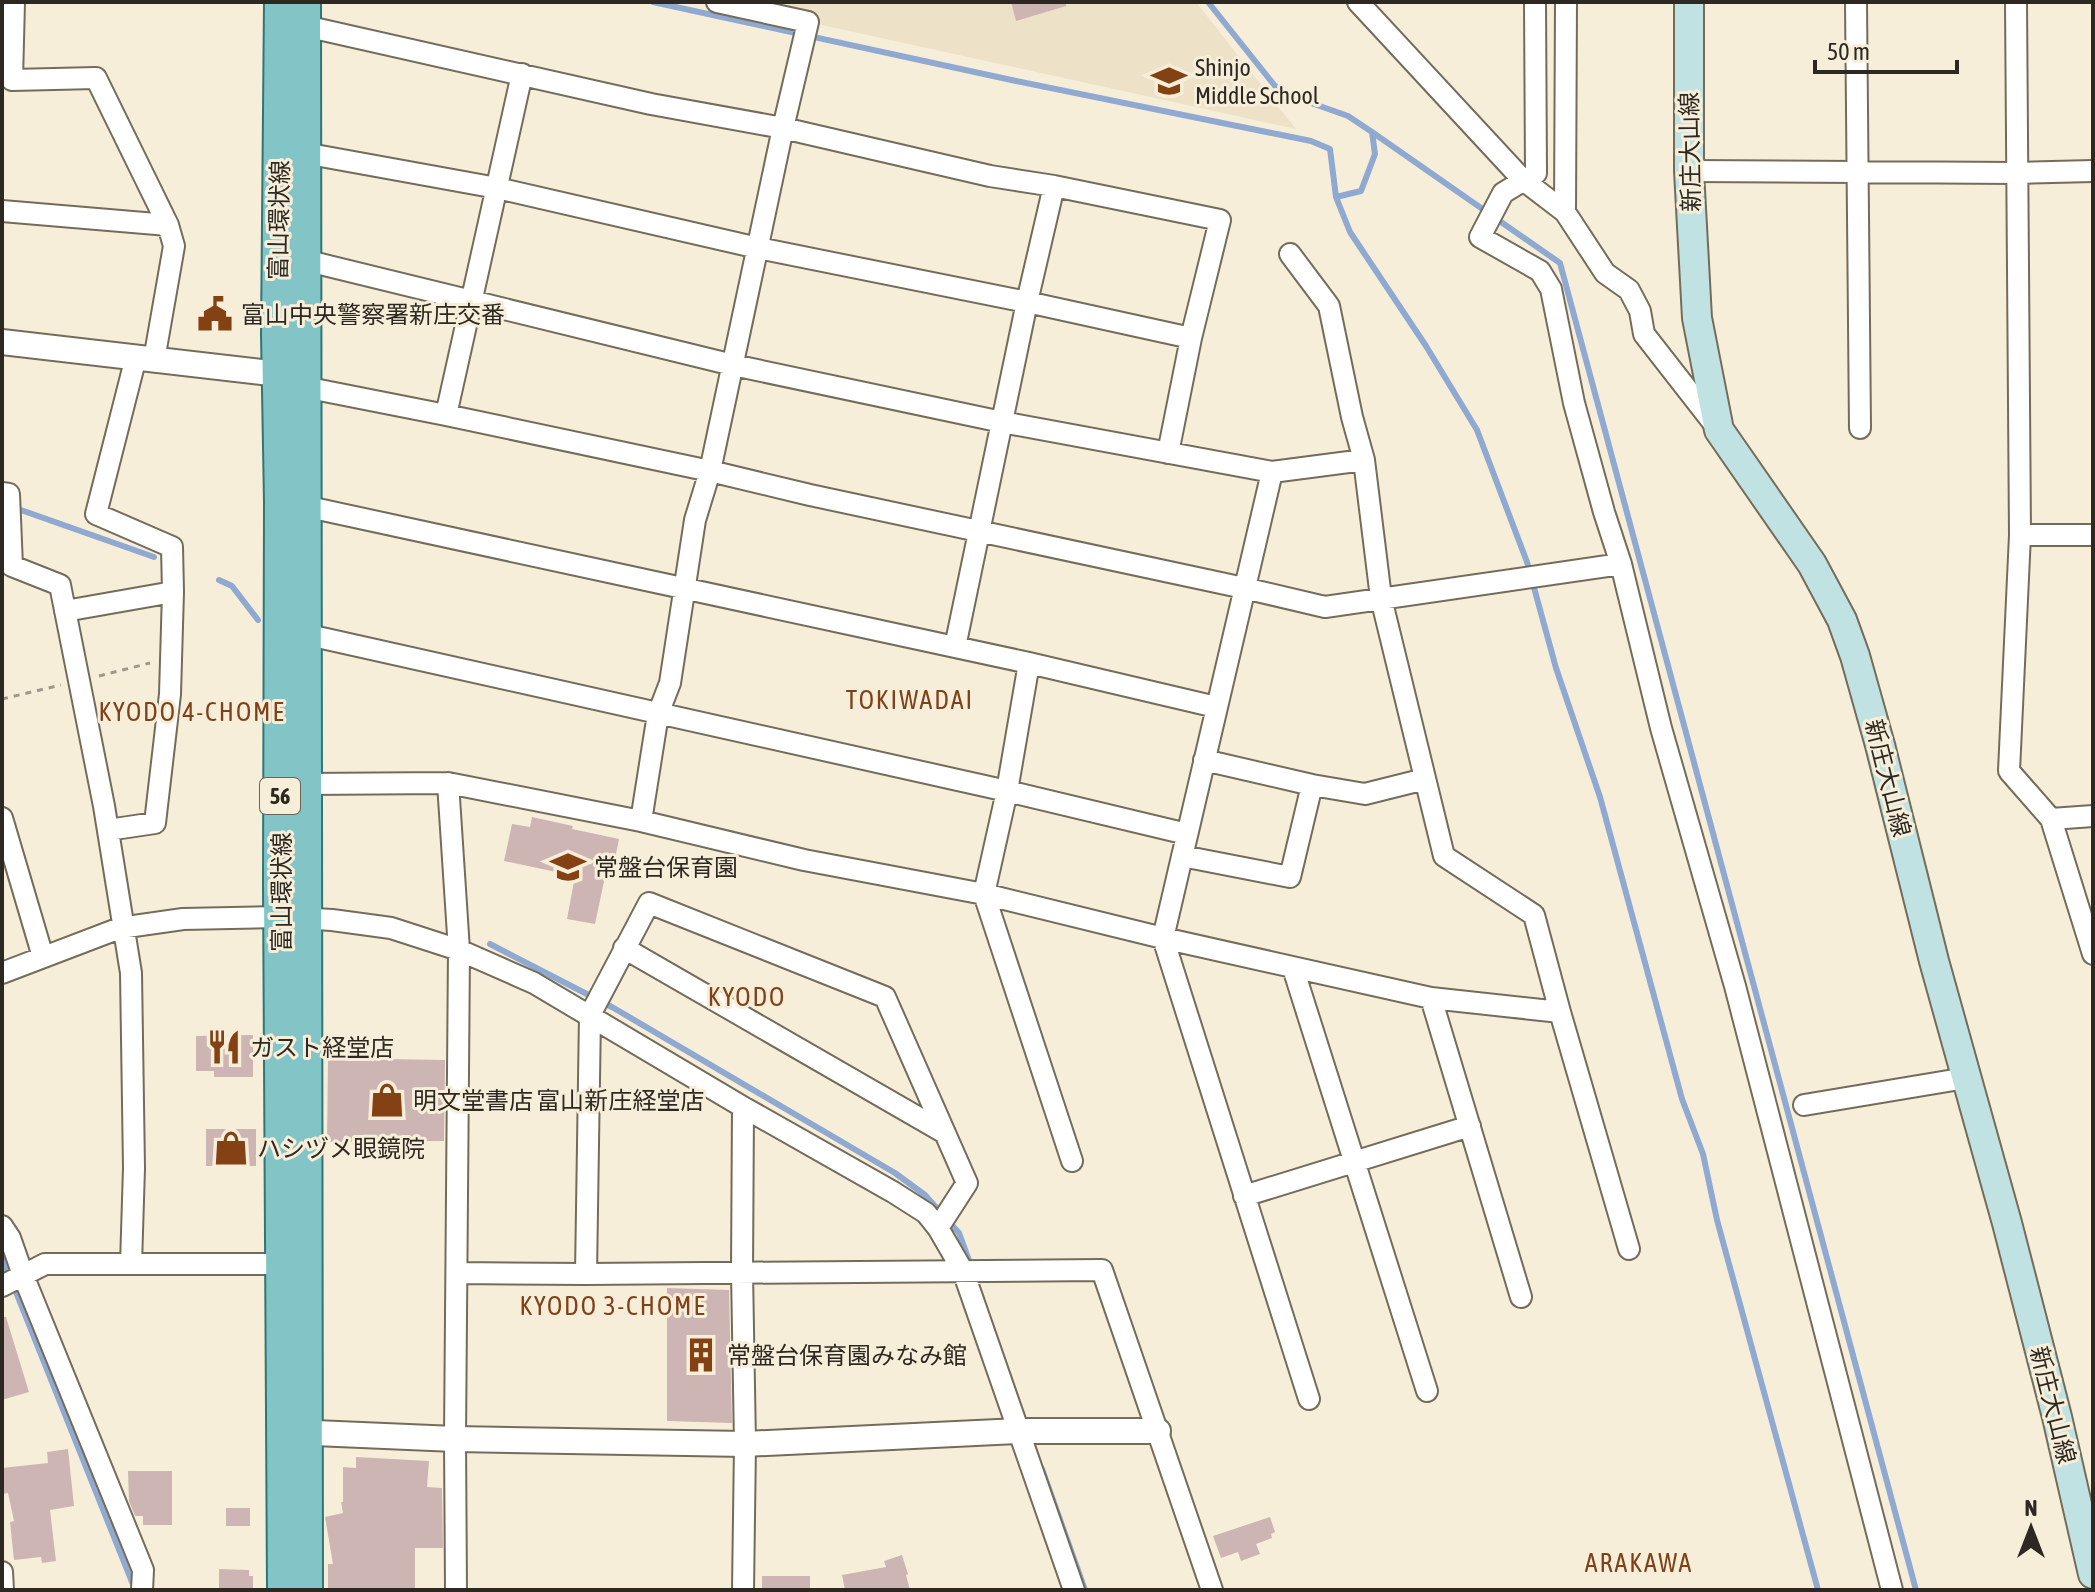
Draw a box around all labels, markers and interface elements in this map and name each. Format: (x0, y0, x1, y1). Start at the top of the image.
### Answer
scale bar (1815, 24, 1957, 74)
text: 50 m (1827, 38, 1870, 65)
place label: Shinjo Middle School (1195, 54, 1320, 109)
school or university icon: Shinjo Middle School (1150, 62, 1188, 100)
street label: 新庄大山線 (1675, 92, 1705, 212)
street label: 富山環状線 (264, 160, 294, 280)
public building icon: 富山中央警察署新庄交番 (196, 295, 234, 333)
place label: 富山中央警察署新庄交番 (241, 301, 505, 328)
district label: TOKIWADAI (846, 685, 974, 715)
district label: KYODO 4-CHOME (98, 697, 286, 727)
street label: 新庄大山線 (1860, 717, 1916, 839)
road number: 56 (260, 778, 300, 814)
street label: 富山環状線 (268, 832, 295, 952)
school or university icon: 常盤台保育園 (549, 848, 587, 886)
place label: 常盤台保育園 (594, 854, 738, 881)
district label: KYODO (708, 982, 786, 1012)
restaurant icon: ガスト経堂店 (205, 1028, 243, 1066)
place label: ガスト経堂店 (250, 1034, 394, 1061)
shop icon: 明文堂書店 富山新庄経堂店 (368, 1081, 406, 1119)
place label: 明文堂書店 富山新庄経堂店 (413, 1087, 704, 1114)
shop icon: ハシヅメ眼鏡院 (212, 1129, 250, 1167)
place label: ハシヅメ眼鏡院 (257, 1135, 425, 1162)
district label: KYODO 3-CHOME (519, 1291, 707, 1321)
building icon: 常盤台保育園みなみ館 (682, 1336, 720, 1374)
place label: 常盤台保育園みなみ館 (727, 1342, 967, 1369)
street label: 新庄大山線 (2025, 1344, 2081, 1466)
north arrow (1991, 1488, 2071, 1568)
text: N (2025, 1495, 2037, 1521)
district label: ARAKAWA (1585, 1548, 1693, 1578)

